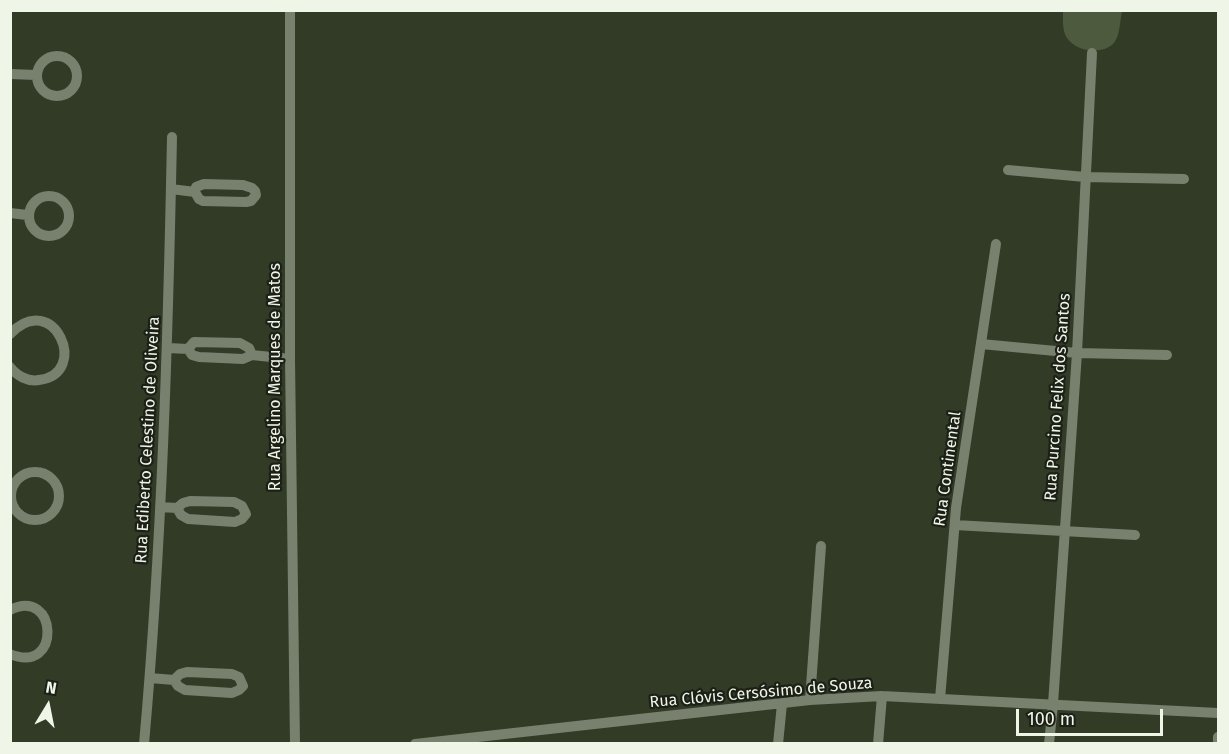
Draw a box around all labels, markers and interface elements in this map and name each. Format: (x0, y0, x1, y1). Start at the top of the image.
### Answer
street label: Rua Argelino Marques de Matos (266, 263, 286, 491)
street label: Rua Purcino Felix dos Santos (1041, 293, 1075, 501)
street label: Rua Ediberto Celestino de Oliveira (132, 316, 164, 564)
street label: Rua Continental (930, 410, 966, 528)
street label: Rua Clóvis Cersósimo de Souza (649, 674, 873, 712)
north arrow (18, 676, 78, 736)
text: N (44, 678, 58, 698)
scale bar (1019, 697, 1166, 735)
text: 100 m (1027, 708, 1075, 730)

